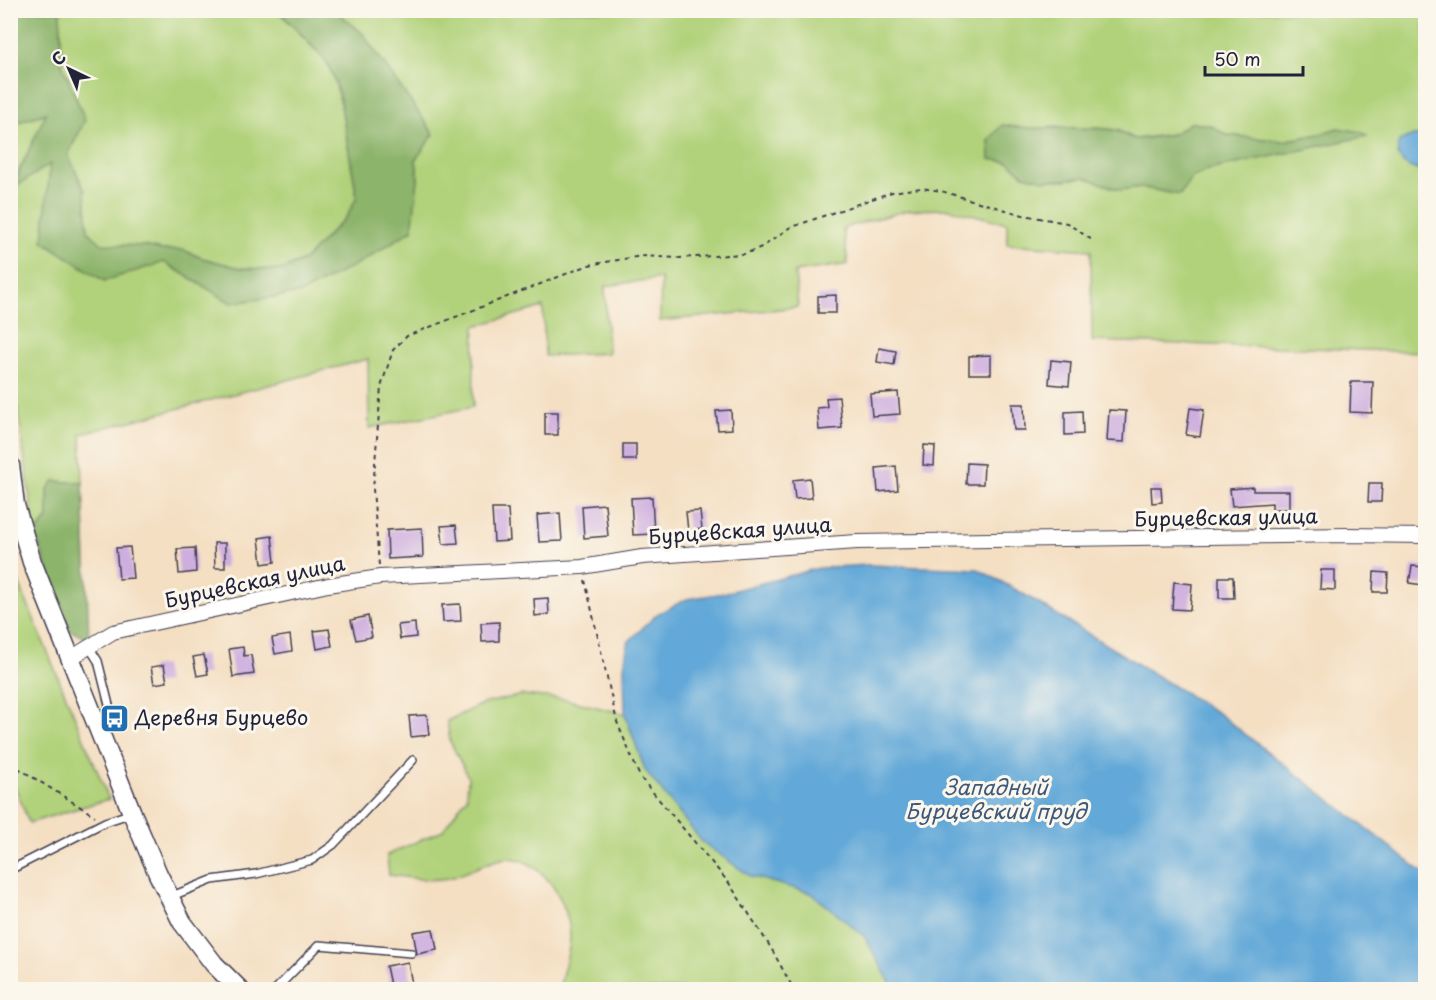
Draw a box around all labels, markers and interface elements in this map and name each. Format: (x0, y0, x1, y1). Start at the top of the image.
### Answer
north arrow (39, 39, 99, 99)
scale bar (1205, 39, 1302, 77)
text: С (45, 45, 71, 70)
text: 50 m (1214, 45, 1261, 72)
street label: Бурцевская улица (1134, 500, 1318, 534)
street label: Бурцевская улица (647, 509, 833, 551)
street label: Бурцевская улица (162, 547, 348, 615)
bus stop icon: Деревня Бурцево (98, 702, 130, 734)
place label: Деревня Бурцево (134, 702, 308, 732)
water label: Западный Бурцевский пруд (905, 770, 1088, 826)

